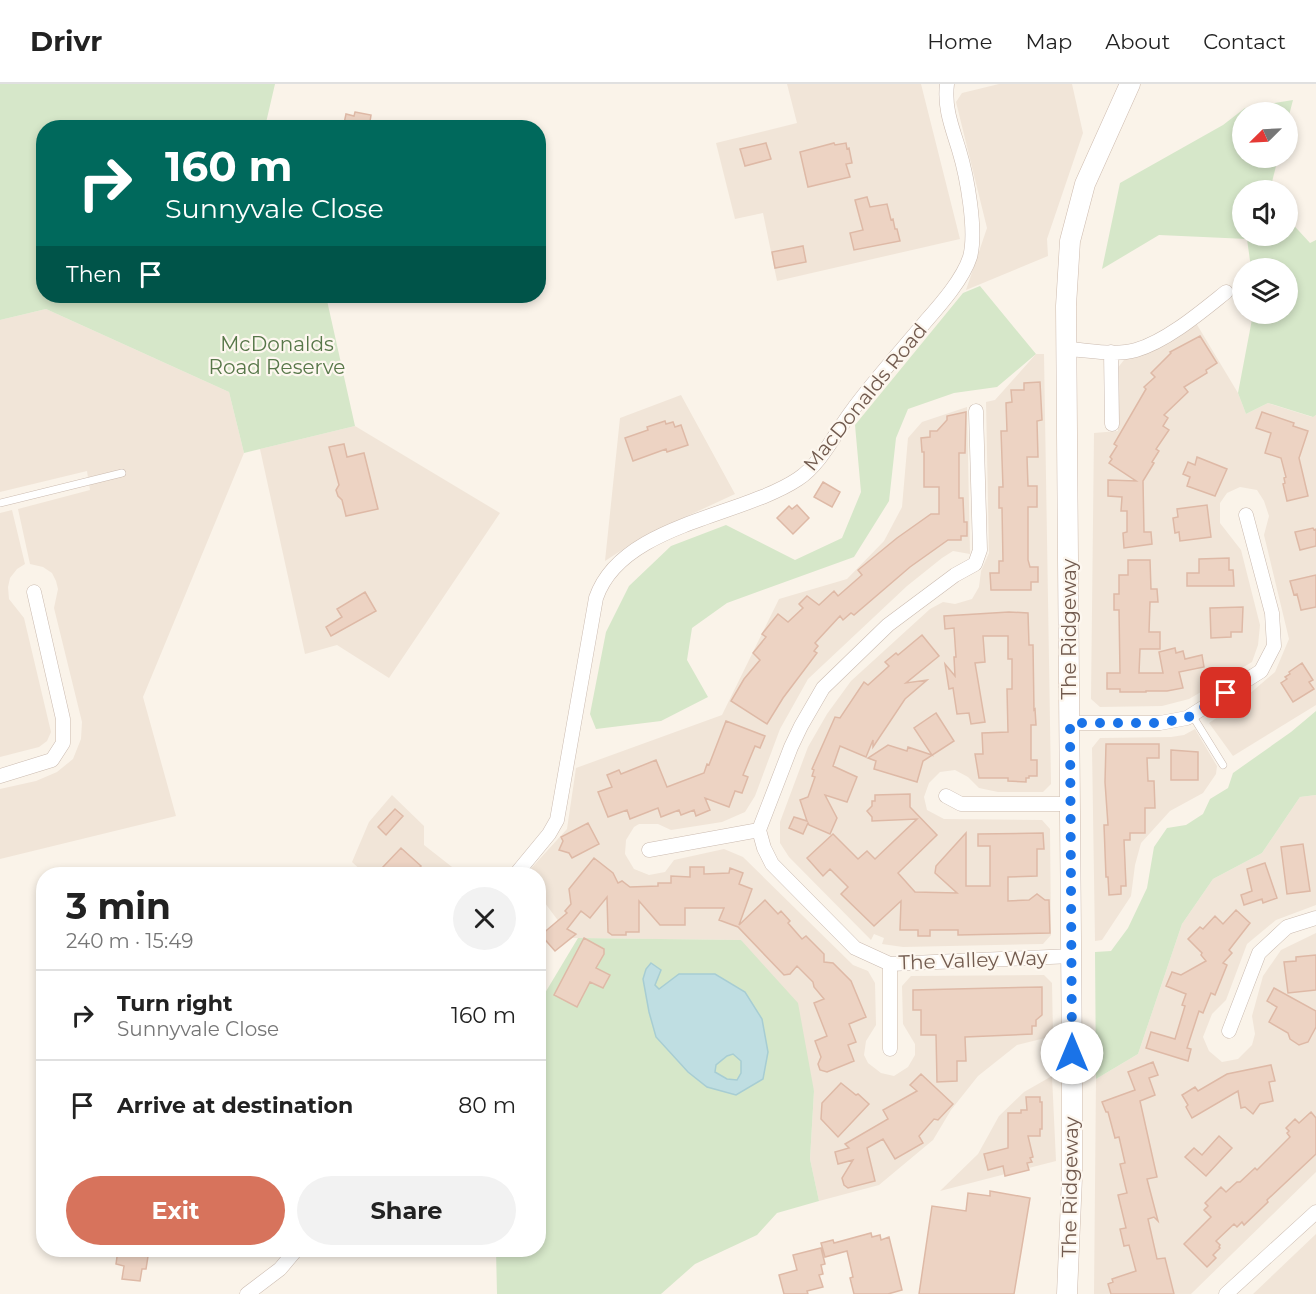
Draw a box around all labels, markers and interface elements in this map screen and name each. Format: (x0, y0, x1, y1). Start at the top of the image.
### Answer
text: Drivr (30, 24, 102, 58)
text: Home (927, 29, 992, 54)
text: Map (1025, 29, 1072, 54)
text: About (1105, 29, 1170, 54)
text: Contact (1203, 29, 1286, 54)
north arrow (1232, 102, 1298, 168)
map controls (1232, 102, 1298, 324)
text: 160 m (165, 140, 293, 192)
icon: right (66, 144, 144, 222)
button: sound (1232, 180, 1298, 246)
text: Sunnyvale Close (165, 192, 384, 225)
icon: arrive (134, 258, 167, 291)
button: layers (1232, 258, 1298, 324)
text: Then (66, 261, 122, 288)
street label: MacDonalds Road (798, 318, 932, 476)
park label: McDonalds Road Reserve (209, 332, 345, 379)
street label: The Ridgeway (1057, 558, 1081, 699)
pin (1200, 667, 1251, 718)
icon: arrive (1209, 676, 1242, 709)
text: 3 min (66, 884, 171, 928)
button: close (453, 887, 516, 950)
text: 240 m · 15:49 (66, 929, 193, 953)
street label: The Valley Way (898, 945, 1048, 975)
text: Turn right (117, 990, 232, 1017)
icon: right (66, 999, 99, 1032)
text: 160 m (451, 1002, 516, 1029)
text: Sunnyvale Close (117, 1017, 279, 1041)
position arrow (1040, 1021, 1104, 1085)
icon: arrive (66, 1089, 99, 1122)
text: Arrive at destination (117, 1092, 353, 1119)
text: 80 m (458, 1092, 516, 1119)
street label: The Ridgeway (1057, 1116, 1083, 1258)
button: Exit (66, 1176, 285, 1245)
button: Share (297, 1176, 516, 1245)

